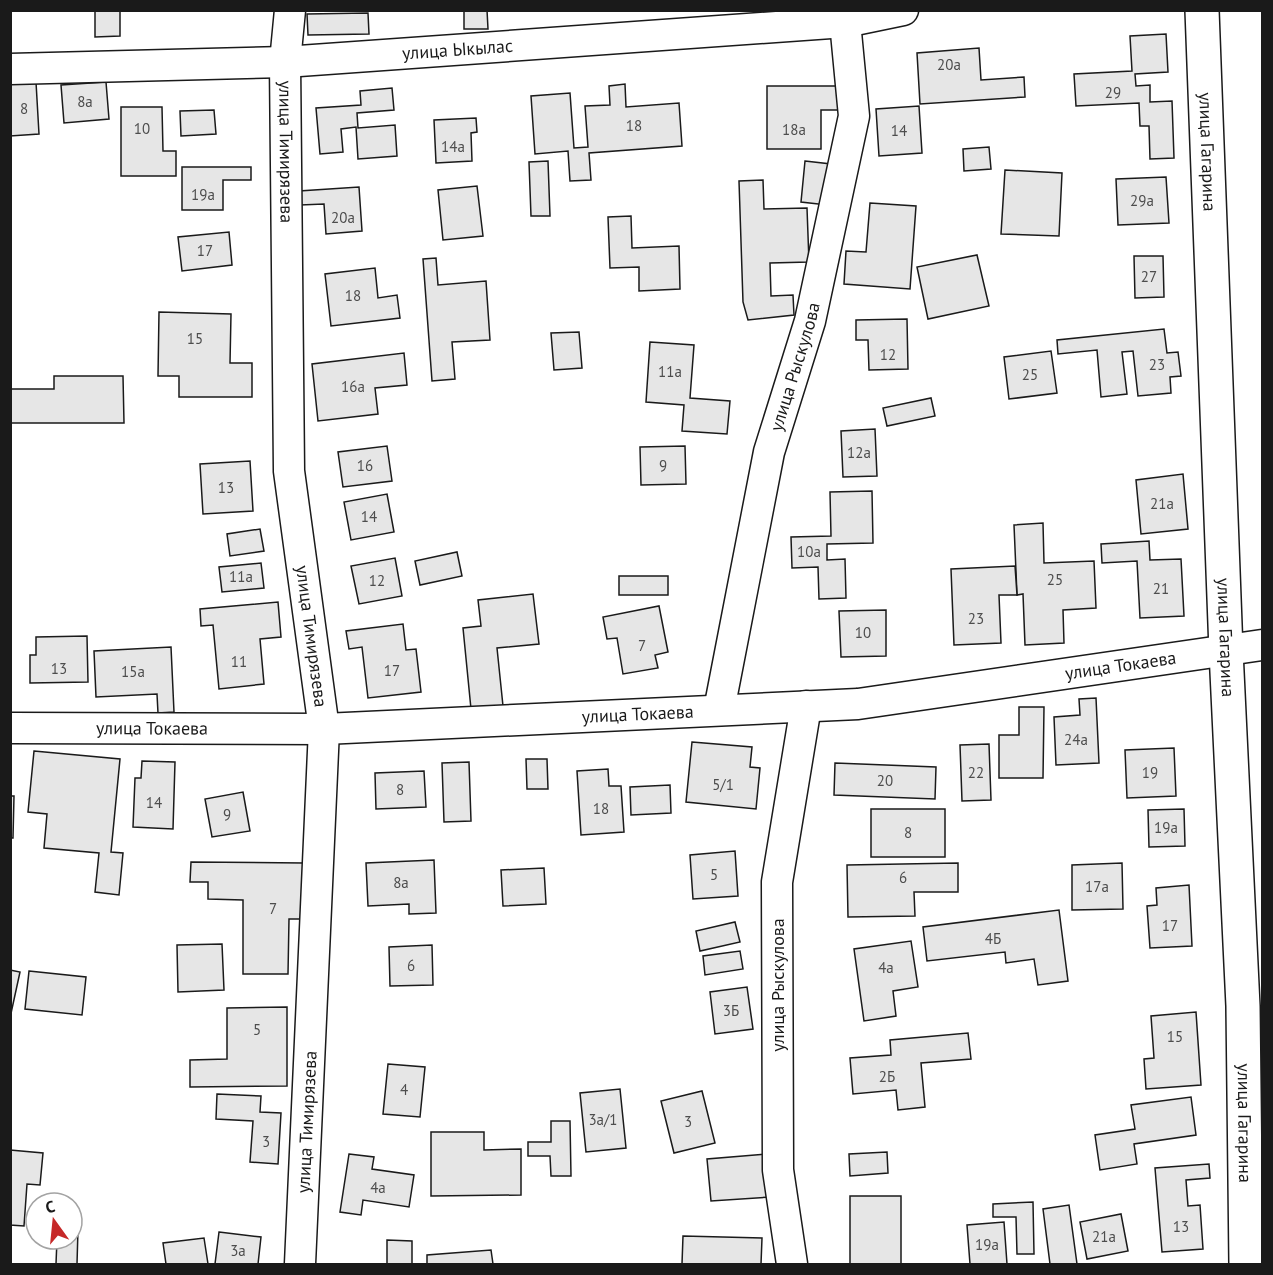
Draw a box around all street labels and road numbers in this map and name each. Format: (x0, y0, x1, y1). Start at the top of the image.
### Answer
street label: улица Ыкылас (401, 34, 514, 65)
street label: улица Тимирязева (274, 80, 299, 223)
street label: улица Гагарина (1194, 92, 1222, 212)
street label: улица Рыскулова (764, 300, 825, 434)
street label: улица Тимирязева (291, 564, 333, 708)
street label: улица Гагарина (1212, 577, 1240, 698)
street label: улица Токаева (1063, 646, 1178, 685)
street label: улица Токаева (581, 700, 694, 728)
street label: улица Токаева (96, 716, 208, 740)
street label: улица Рыскулова (766, 918, 789, 1052)
street label: улица Тимирязева (291, 1050, 322, 1194)
street label: улица Гагарина (1233, 1063, 1257, 1183)

